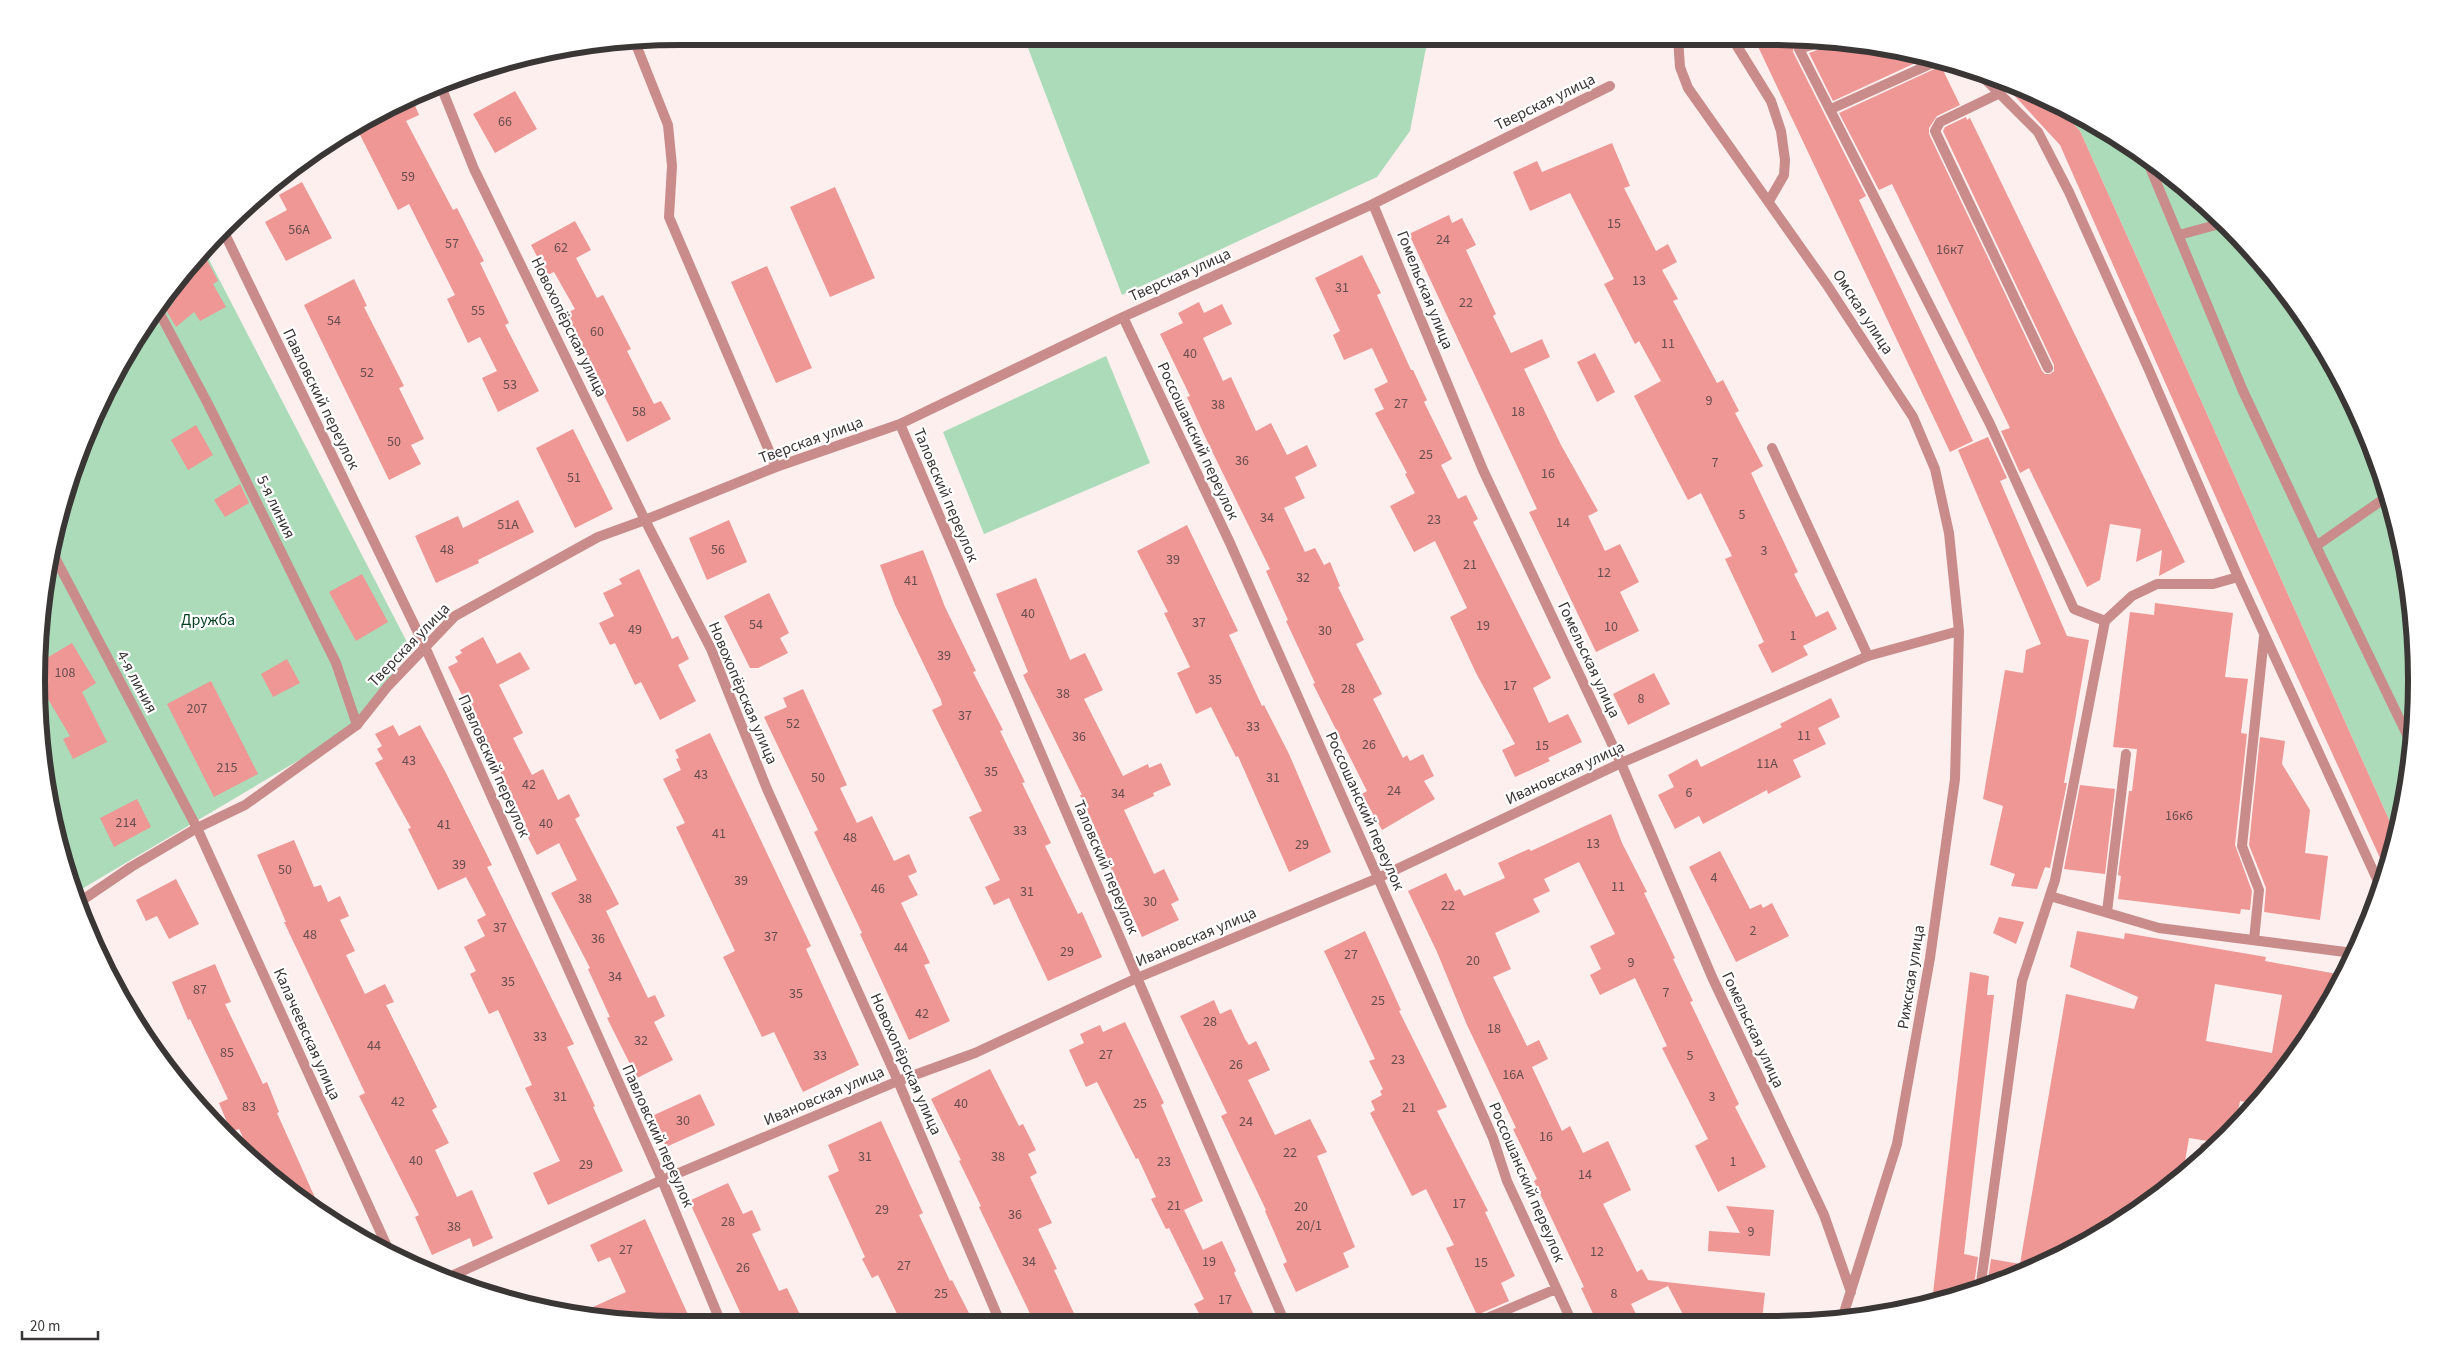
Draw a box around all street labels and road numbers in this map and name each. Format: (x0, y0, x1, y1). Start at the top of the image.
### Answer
street label: Тверская улица (1491, 68, 1599, 136)
street label: Гомельская улица (1391, 228, 1459, 352)
street label: Тверская улица (1126, 243, 1234, 307)
street label: Новохопёрская улица (526, 253, 612, 401)
street label: Омская улица (1827, 265, 1899, 359)
street label: Павловский переулок (277, 325, 365, 473)
street label: Россошанский переулок (1152, 359, 1244, 523)
street label: Тверская улица (756, 411, 866, 469)
street label: Таловский переулок (908, 425, 984, 565)
street label: 5-я линия (251, 472, 301, 542)
street label: Тверская улица (363, 598, 455, 692)
street label: Гомельская улица (1552, 598, 1626, 722)
street label: Новохопёрская улица (703, 618, 783, 768)
street label: 4-я линия (111, 647, 163, 717)
street label: Павловский переулок (453, 691, 535, 841)
street label: Россошанский переулок (1320, 728, 1410, 894)
street label: Ивановская улица (1502, 736, 1628, 810)
street label: Таловский переулок (1068, 797, 1144, 937)
street label: Ивановская улица (1132, 902, 1260, 972)
street label: Рижская улица (1892, 923, 1930, 1031)
street label: Калачеевская улица (268, 964, 346, 1104)
street label: Гомельская улица (1716, 968, 1790, 1092)
street label: Новохопёрская улица (865, 989, 947, 1139)
street label: Павловский переулок (617, 1061, 699, 1211)
street label: Ивановская улица (760, 1061, 888, 1131)
street label: Россошанский переулок (1483, 1099, 1571, 1265)

